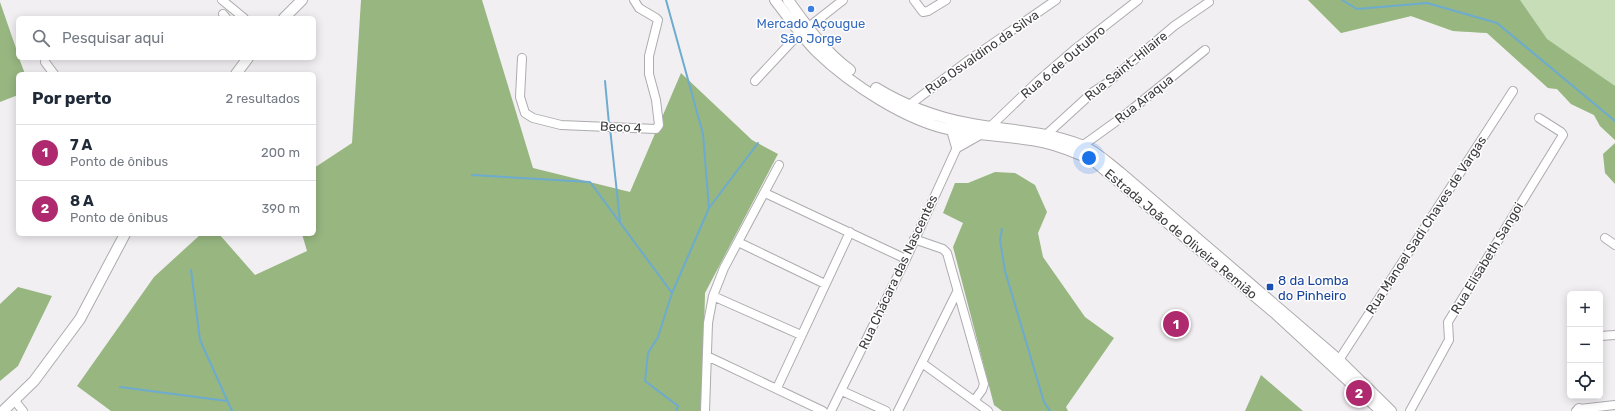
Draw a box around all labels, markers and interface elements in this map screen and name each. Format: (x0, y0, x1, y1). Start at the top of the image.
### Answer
marker: Mercado Açougue São Jorge (806, 4, 816, 14)
street label: Rua Osvaldino da Silva (922, 7, 1042, 97)
search box (16, 16, 316, 60)
place label: Mercado Açougue São Jorge (757, 16, 865, 47)
street label: Rua 6 de Outubro (1018, 22, 1108, 102)
icon: search (30, 27, 52, 49)
street label: Rua Saint-Hilaire (1082, 28, 1170, 104)
text: Pesquisar aqui (62, 29, 164, 47)
street label: Rua Araqua (1112, 72, 1176, 126)
text: Por perto (32, 88, 112, 108)
text: 2 resultados (225, 91, 300, 106)
street label: Beco 4 (600, 118, 642, 136)
street label: Rua Manoel Sadi Chaves de Vargas (1363, 133, 1490, 317)
text: 7 A (70, 136, 92, 154)
text: 1 (42, 145, 48, 160)
text: 200 m (261, 145, 300, 160)
your location (1079, 148, 1099, 168)
text: Ponto de ônibus (70, 154, 168, 169)
street label: Estrada João de Oliveira Remião (1102, 166, 1260, 302)
text: 8 A (70, 192, 94, 210)
street label: Rua Chácara das Nascentes (856, 192, 941, 352)
street label: Rua Elisabeth Sangoi (1448, 200, 1527, 317)
text: 2 (41, 201, 49, 216)
text: 390 m (261, 201, 300, 216)
text: Ponto de ônibus (70, 210, 168, 225)
place label: 8 da Lomba do Pinheiro (1278, 273, 1349, 303)
marker: 8 da Lomba do Pinheiro (1265, 282, 1275, 292)
map controls (1567, 291, 1603, 399)
button: + (1567, 291, 1603, 327)
pin: 1 (1163, 309, 1189, 339)
button: − (1567, 327, 1603, 363)
button: locate (1567, 363, 1603, 399)
pin: 2 (1346, 378, 1372, 408)

